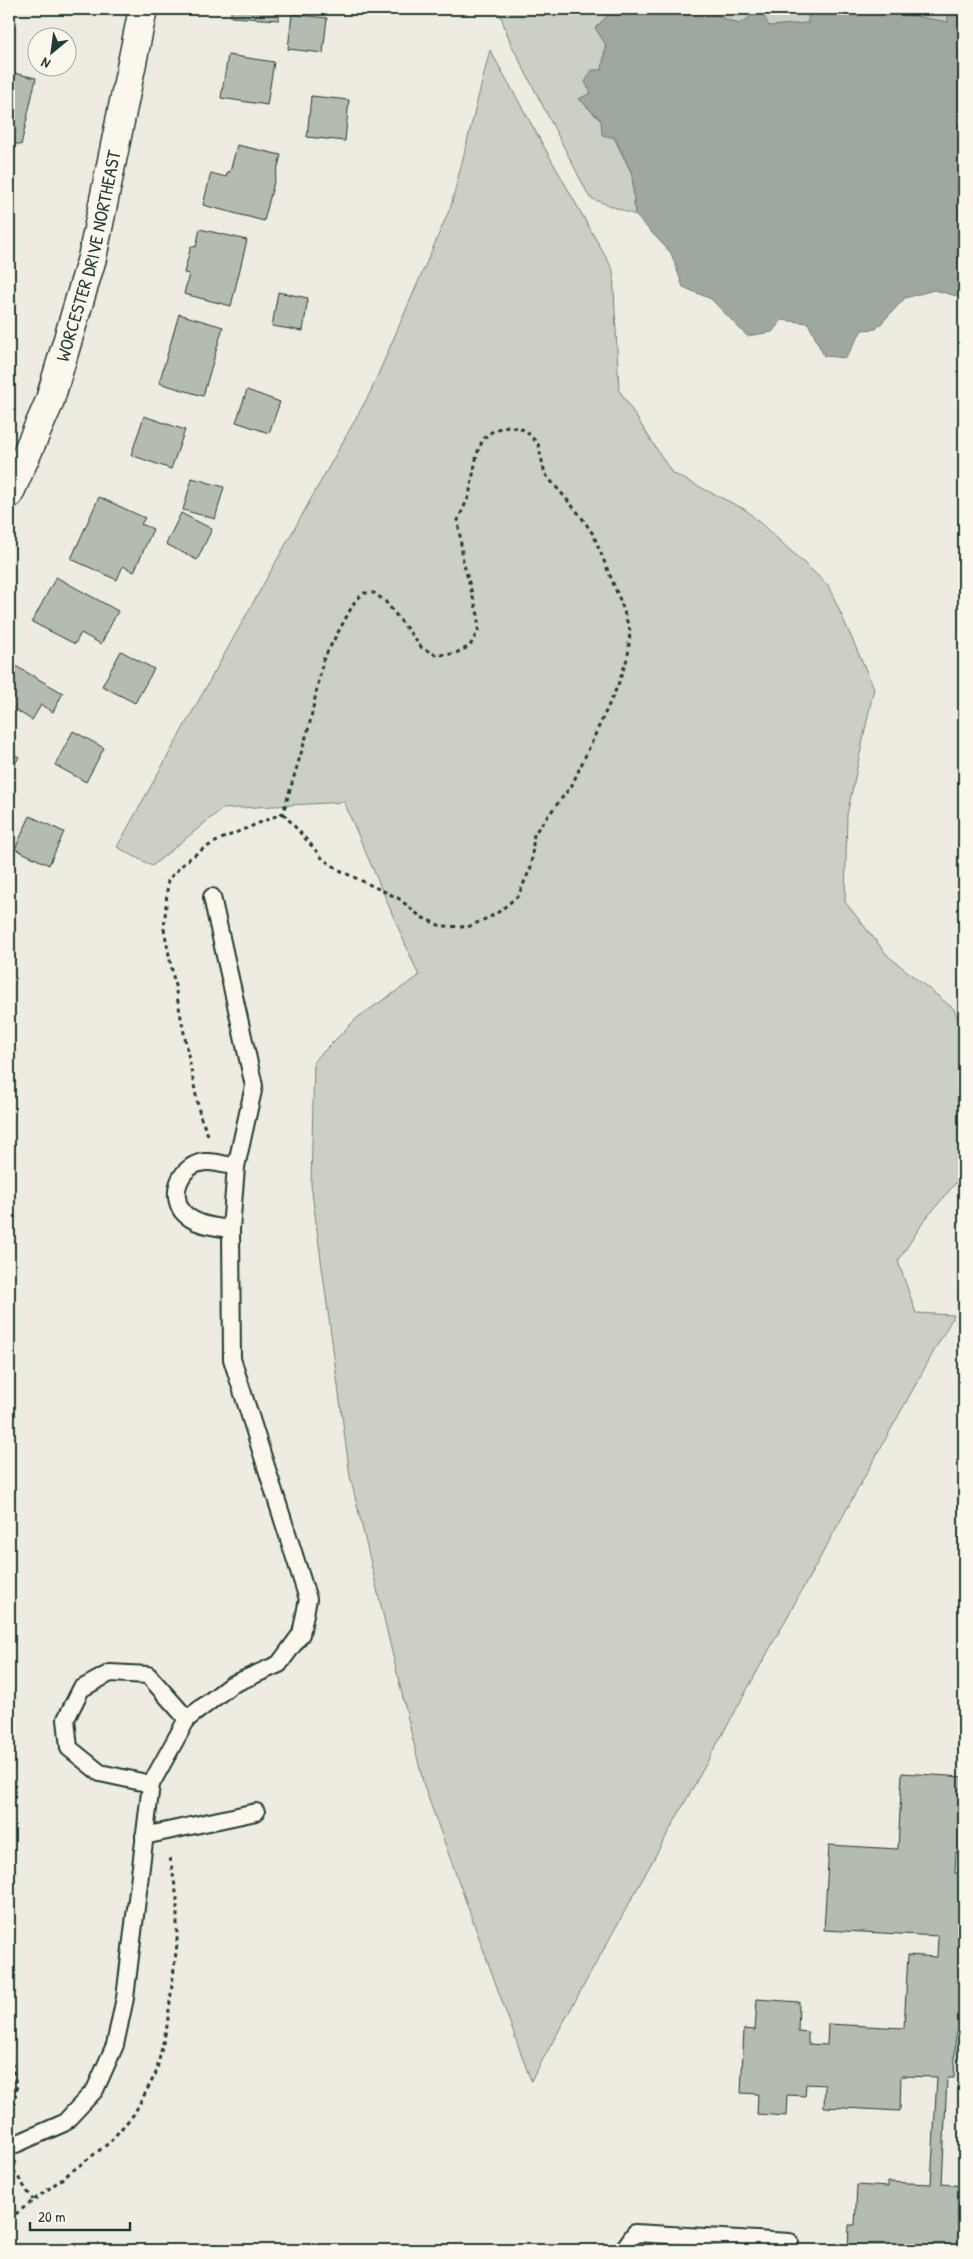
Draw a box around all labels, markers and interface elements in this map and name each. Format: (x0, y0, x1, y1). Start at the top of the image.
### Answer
north arrow (28, 28, 78, 78)
text: N (37, 53, 53, 74)
street label: WORCESTER DRIVE NORTHEAST (49, 147, 127, 364)
scale bar (30, 2199, 130, 2231)
text: 20 m (38, 2206, 65, 2227)

